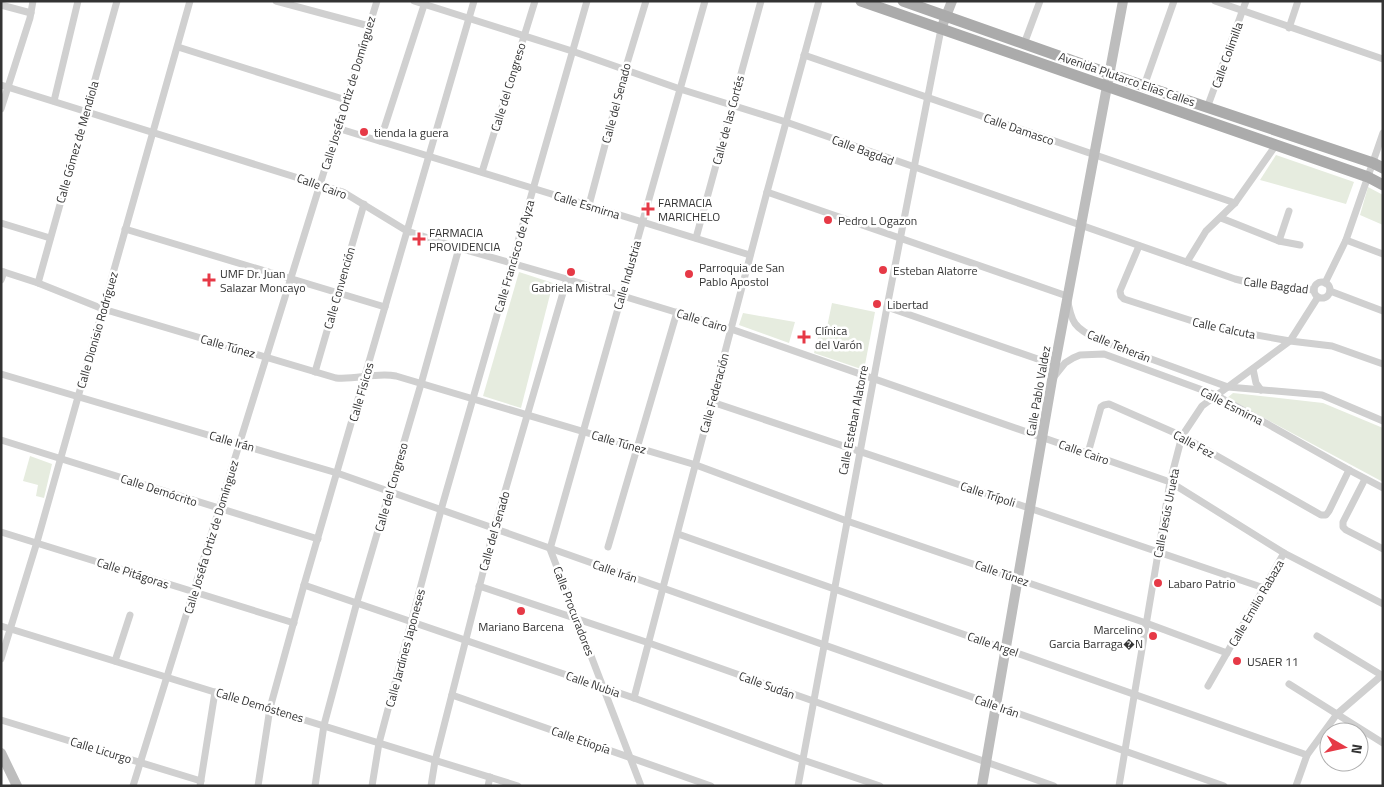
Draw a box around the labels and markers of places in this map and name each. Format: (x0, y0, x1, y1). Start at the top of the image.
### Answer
place label: tienda la guera (374, 123, 449, 142)
marker: tienda la guera (358, 126, 370, 138)
place label: FARMACIA MARICHELO (658, 193, 720, 226)
marker: FARMACIA MARICHELO (642, 203, 654, 215)
place label: Pedro L Ogazon (838, 211, 917, 230)
marker: Pedro L Ogazon (822, 214, 834, 226)
place label: FARMACIA PROVIDENCIA (429, 223, 500, 256)
marker: FARMACIA PROVIDENCIA (413, 233, 425, 245)
place label: Parroquia de San Pablo Apostol (699, 258, 785, 291)
place label: Esteban Alatorre (893, 261, 978, 280)
place label: UMF Dr. Juan Salazar Moncayo (220, 264, 306, 297)
marker: Esteban Alatorre (877, 264, 889, 276)
marker: Gabriela Mistral (565, 266, 577, 278)
marker: Parroquia de San Pablo Apostol (683, 268, 695, 280)
marker: UMF Dr. Juan Salazar Moncayo (202, 273, 216, 287)
place label: Gabriela Mistral (531, 278, 611, 297)
place label: Libertad (887, 295, 928, 314)
marker: Libertad (871, 298, 883, 310)
place label: Clínica del Varón (815, 321, 862, 354)
marker: Clínica del Varón (797, 330, 811, 344)
place label: Labaro Patrio (1168, 574, 1236, 593)
marker: Labaro Patrio (1152, 577, 1164, 589)
marker: Mariano Barcena (515, 605, 527, 617)
place label: Mariano Barcena (478, 617, 564, 636)
place label: Marcelino Garcia Barraga�N (1049, 620, 1143, 653)
marker: Marcelino Garcia Barraga�N (1147, 630, 1159, 642)
place label: USAER 11 (1247, 652, 1298, 671)
marker: USAER 11 (1231, 655, 1243, 667)

